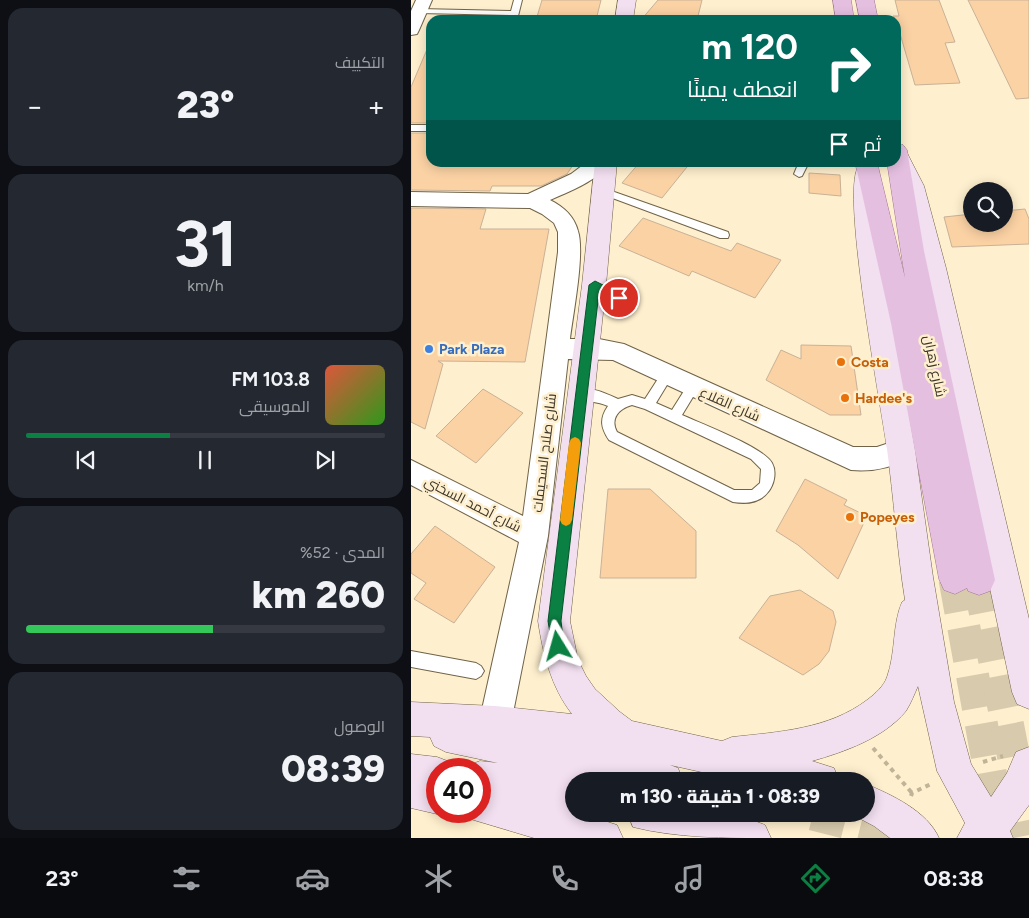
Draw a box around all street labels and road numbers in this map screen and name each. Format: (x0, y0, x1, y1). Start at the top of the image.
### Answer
street label: شارع زهران (920, 334, 949, 399)
street label: شارع القلاع (697, 384, 763, 425)
street label: شارع صلاح السحيمات (529, 393, 560, 514)
street label: شارع أحمد السخني (420, 472, 524, 539)

